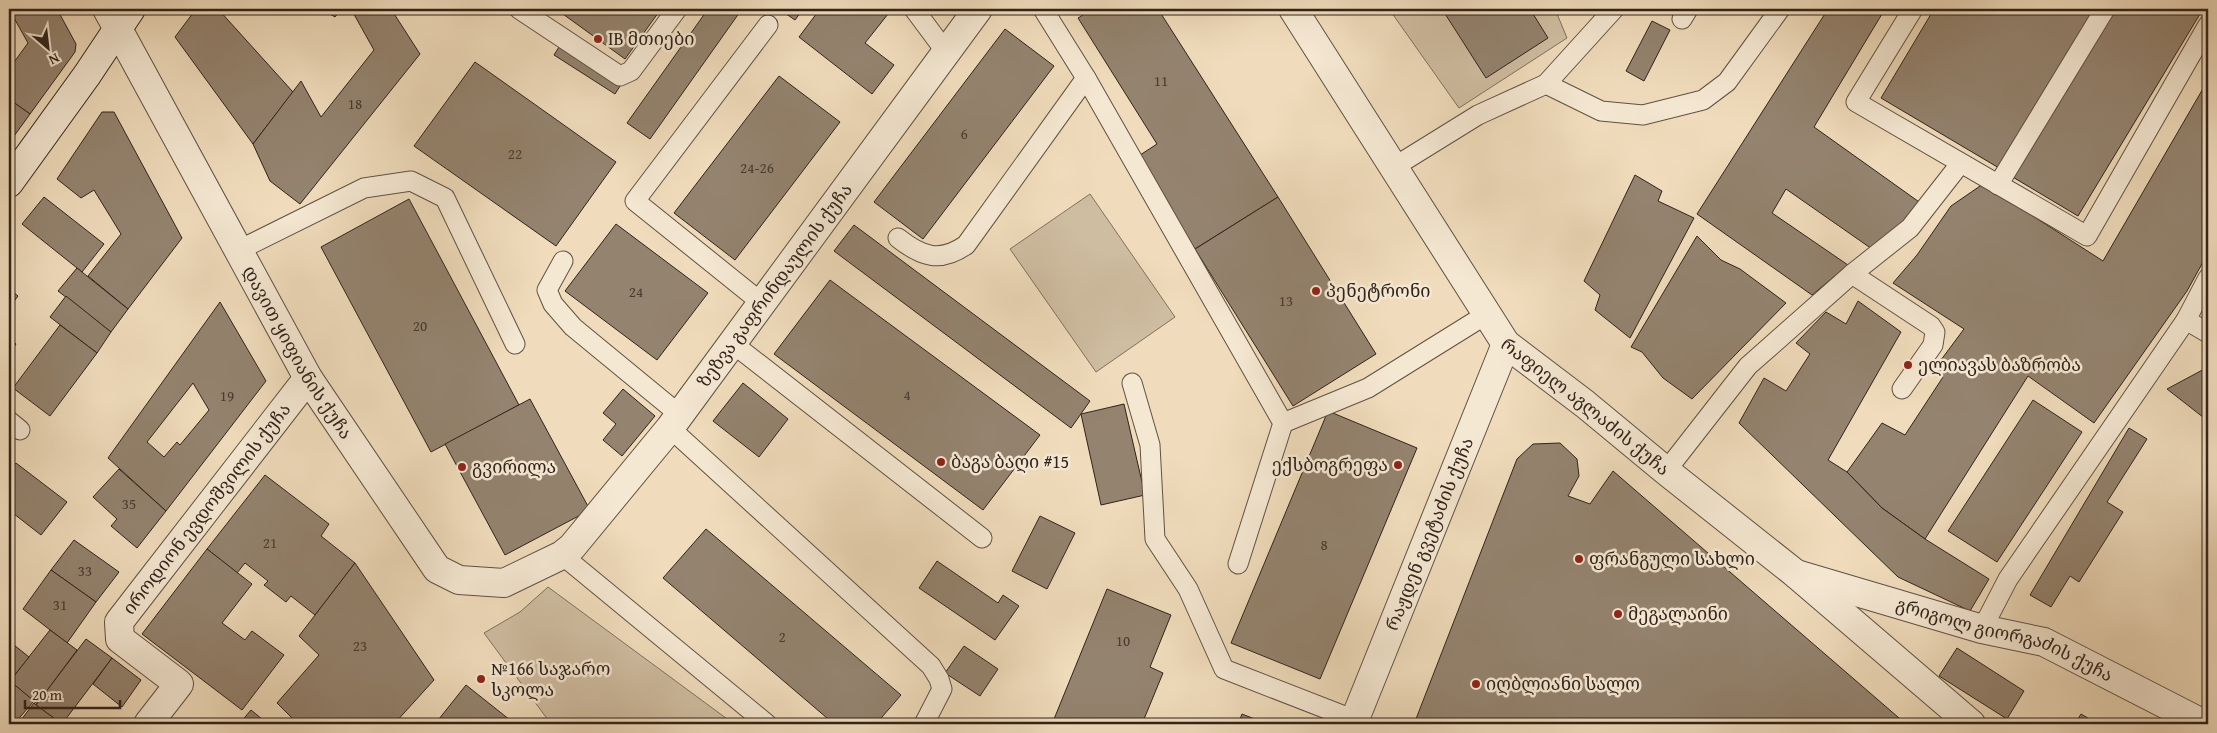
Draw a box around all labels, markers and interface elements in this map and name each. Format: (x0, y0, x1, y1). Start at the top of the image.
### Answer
north arrow (22, 22, 72, 72)
place label: IB მთიები (608, 25, 695, 52)
marker: IB მთიები (592, 33, 604, 45)
text: N (45, 48, 63, 71)
house number: 11 (1154, 70, 1168, 91)
house number: 18 (348, 93, 362, 114)
house number: 6 (960, 123, 968, 144)
house number: 22 (508, 143, 522, 164)
house number: 24-26 (740, 157, 774, 178)
street label: ზეზვა გაფრინდაულის ქუჩა (690, 177, 859, 393)
street label: დავით ყიფიანის ქუჩა (236, 261, 360, 444)
place label: პენეტრონი (1326, 277, 1431, 304)
house number: 24 (629, 281, 643, 302)
marker: პენეტრონი (1310, 285, 1322, 297)
house number: 13 (1279, 290, 1293, 311)
house number: 20 (413, 315, 427, 336)
street label: რაფიელ აგლაძის ქუჩა (1495, 331, 1676, 482)
place label: ელიავას ბაზრობა (1918, 351, 2081, 378)
marker: ელიავას ბაზრობა (1902, 359, 1914, 371)
house number: 4 (903, 384, 911, 405)
house number: 19 (220, 385, 234, 406)
street label: იროდიონ ევდოშვილის ქუჩა (116, 397, 297, 620)
street label: რაჟდენ გვეტაძის ქუჩა (1378, 433, 1480, 634)
place label: ბაგა ბაღი #15 (951, 448, 1069, 475)
place label: ექსბოგრეფა (1272, 451, 1388, 478)
place label: გვირილა (472, 453, 556, 480)
marker: ბაგა ბაღი #15 (935, 456, 947, 468)
marker: ექსბოგრეფა (1392, 459, 1404, 471)
marker: გვირილა (456, 461, 468, 473)
house number: 35 (122, 493, 136, 514)
house number: 21 (263, 532, 277, 553)
house number: 8 (1320, 534, 1328, 555)
place label: ფრანგული სახლი (1589, 545, 1755, 572)
marker: ფრანგული სახლი (1573, 553, 1585, 565)
house number: 33 (78, 560, 92, 581)
street label: გრიგოლ გიორგაძის ქუჩა (1893, 590, 2118, 688)
house number: 31 (53, 594, 67, 615)
place label: მეგალაინი (1628, 600, 1728, 627)
marker: მეგალაინი (1612, 608, 1624, 620)
house number: 2 (778, 626, 786, 647)
house number: 10 (1116, 630, 1130, 651)
house number: 23 (353, 635, 367, 656)
place label: №166 საჯარო სკოლა (491, 655, 610, 703)
place label: იღბლიანი სალო (1486, 670, 1640, 697)
marker: №166 საჯარო სკოლა (475, 673, 487, 685)
scale bar (25, 678, 120, 710)
marker: იღბლიანი სალო (1470, 678, 1482, 690)
text: 20 m (32, 684, 63, 705)

